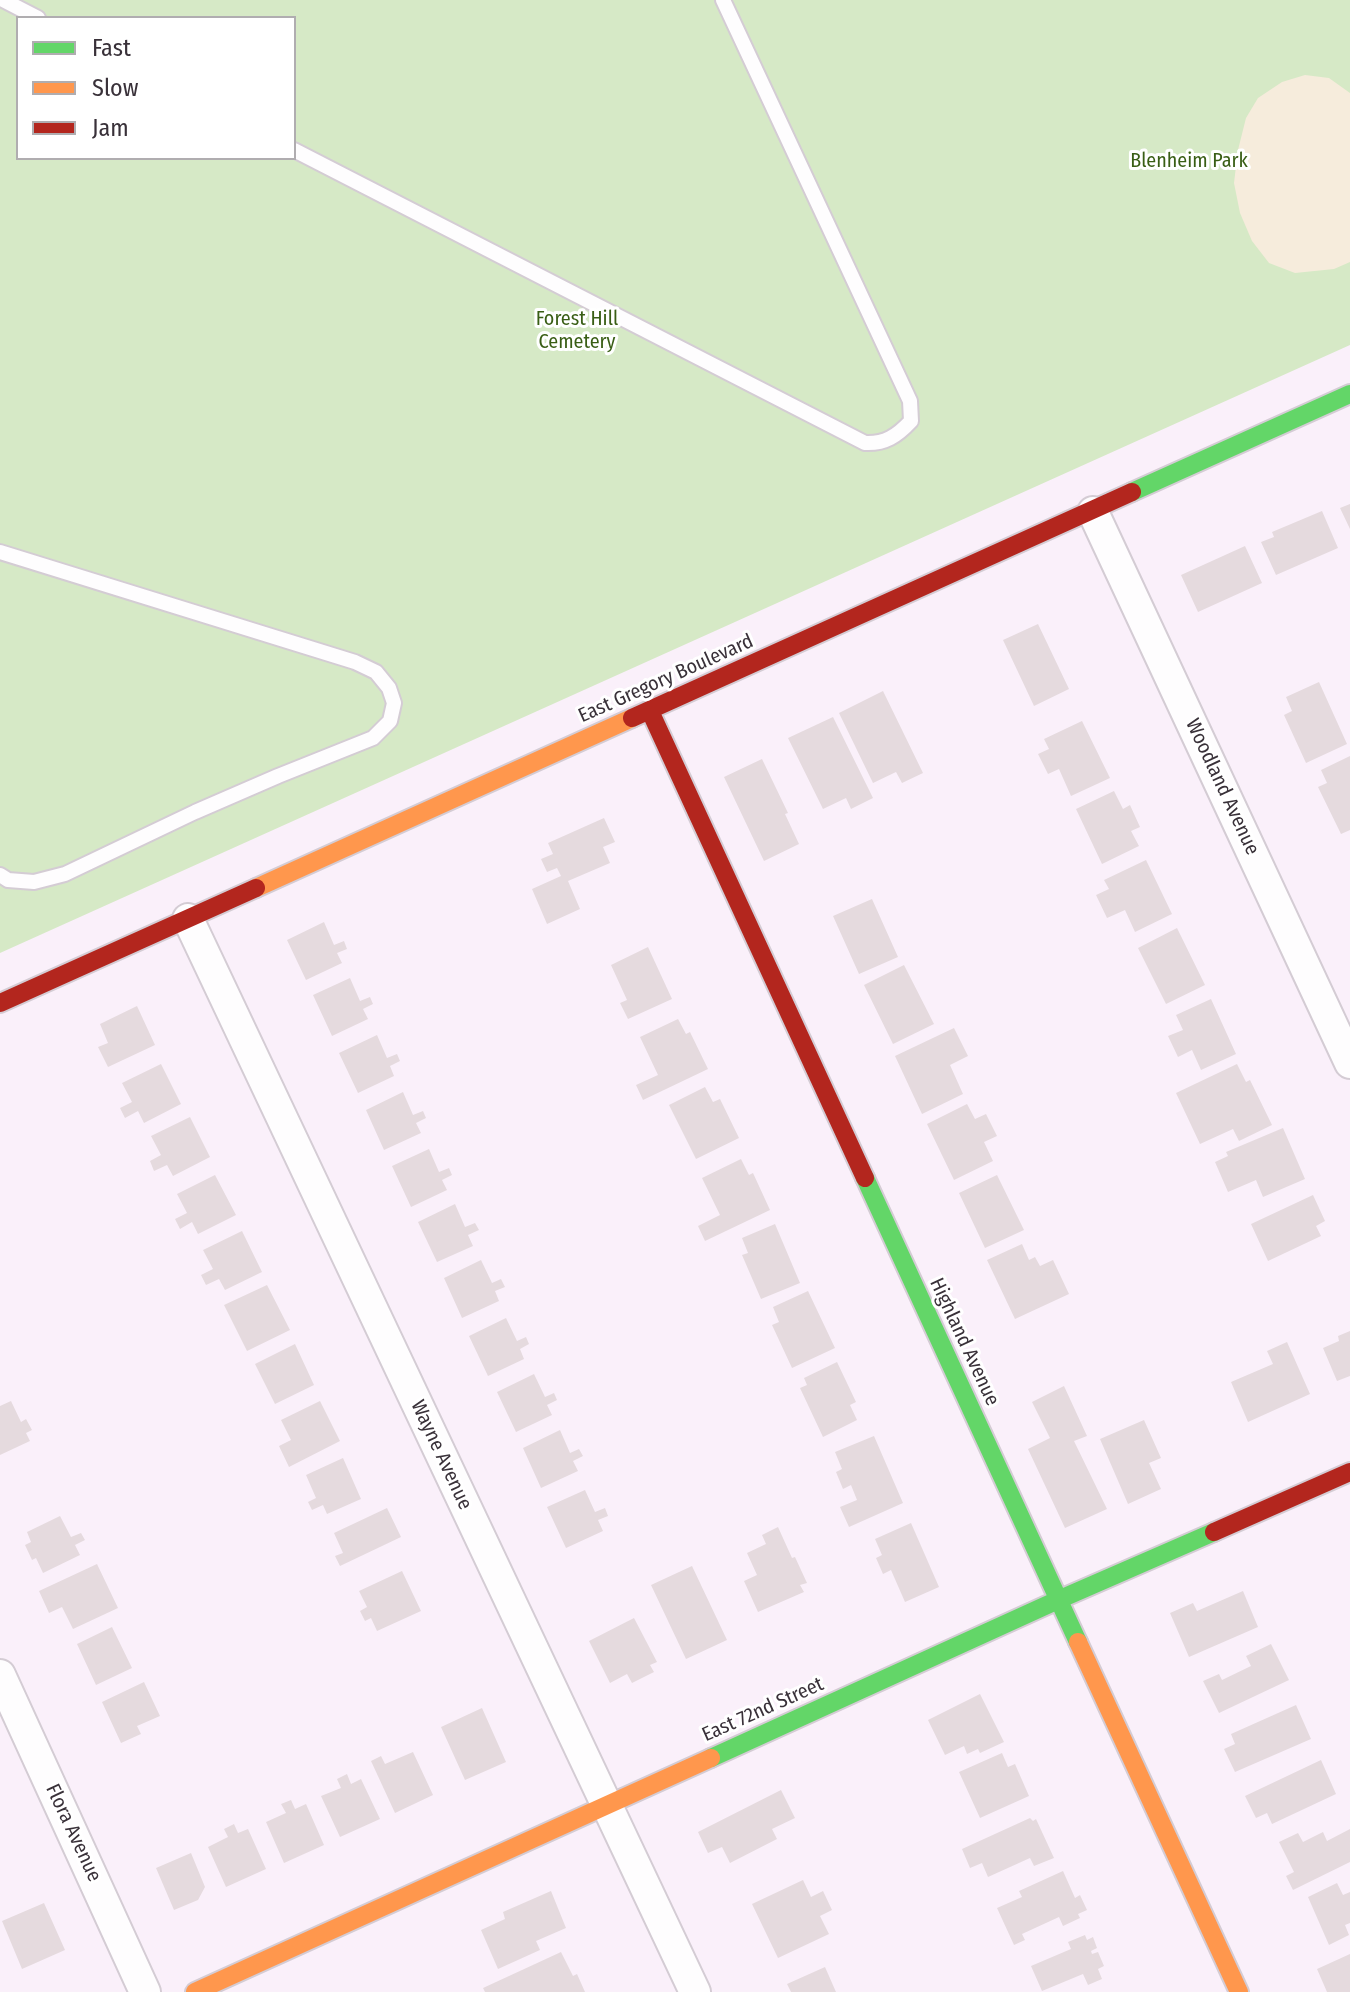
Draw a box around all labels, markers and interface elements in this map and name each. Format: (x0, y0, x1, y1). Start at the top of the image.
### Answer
legend (16, 16, 296, 160)
text: Fast (92, 34, 131, 62)
text: Slow (92, 74, 138, 102)
text: Jam (92, 114, 129, 142)
park label: Blenheim Park (1130, 149, 1248, 173)
park label: Forest Hill Cemetery (536, 307, 618, 354)
street label: East Gregory Boulevard (575, 630, 757, 728)
street label: Woodland Avenue (1180, 715, 1264, 859)
street label: Highland Avenue (924, 1274, 1004, 1410)
street label: Wayne Avenue (405, 1396, 477, 1514)
street label: East 72nd Street (699, 1673, 827, 1747)
street label: Flora Avenue (40, 1780, 106, 1886)

